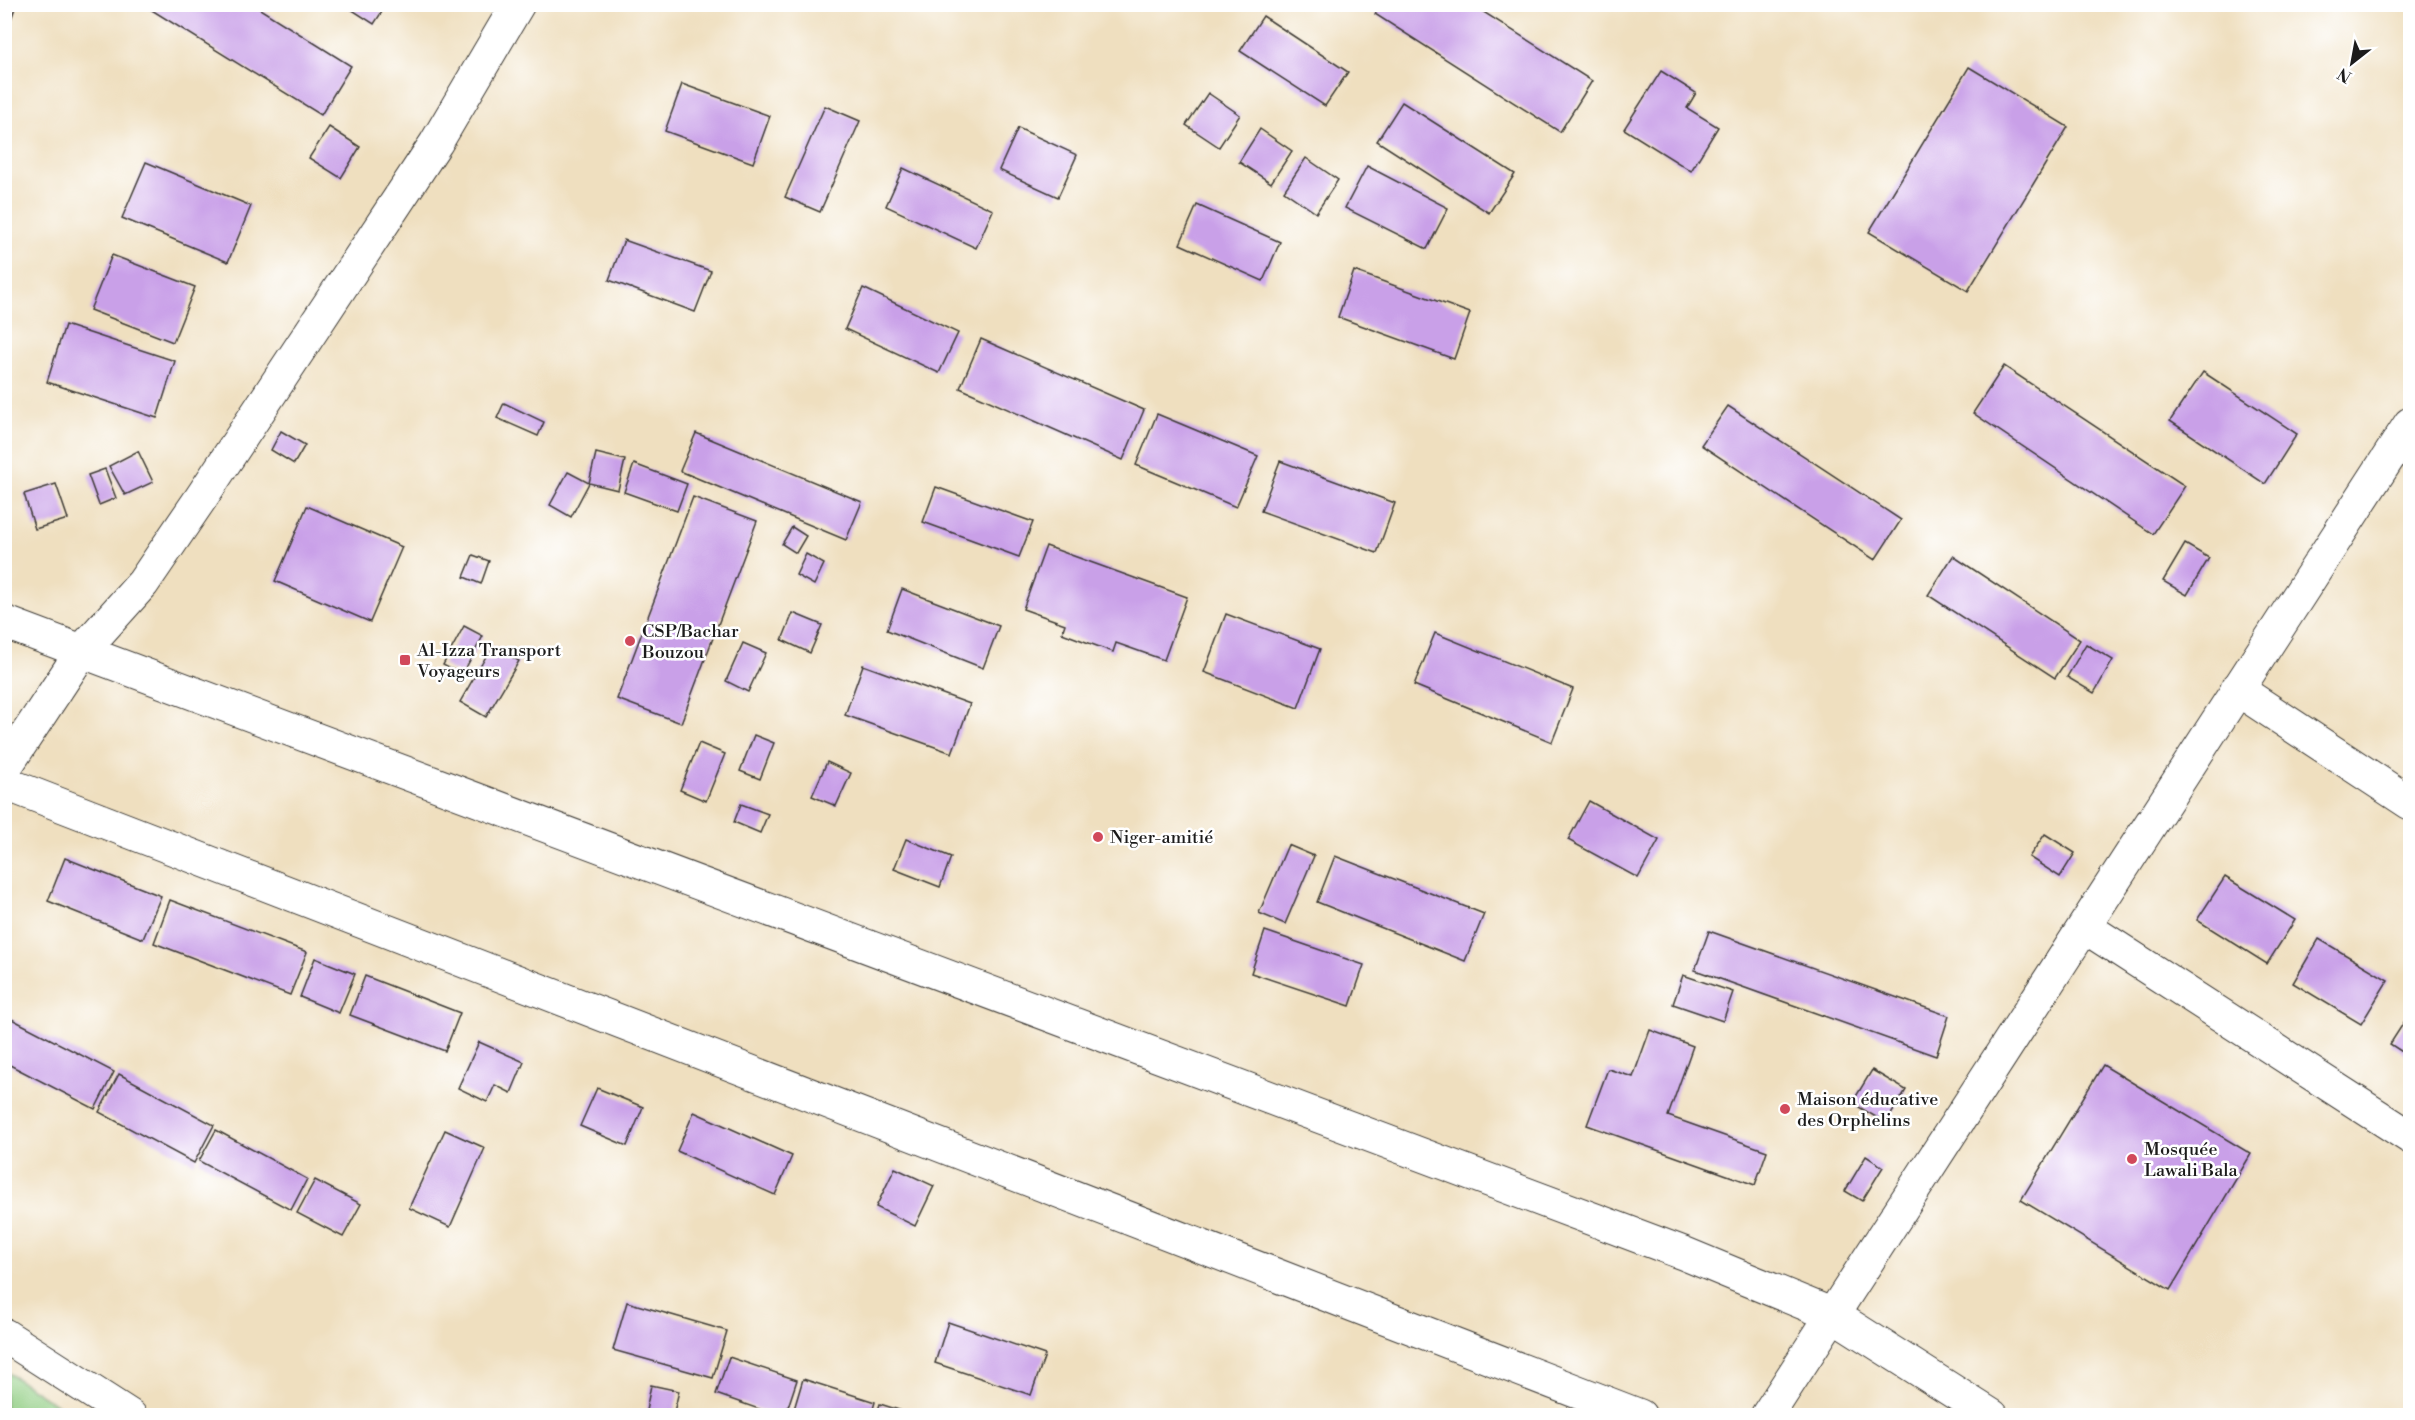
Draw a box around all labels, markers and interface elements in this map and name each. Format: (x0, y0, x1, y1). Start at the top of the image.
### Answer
north arrow (2322, 33, 2382, 93)
text: N (2334, 63, 2355, 87)
place label: CSP/Bachar Bouzou (641, 620, 739, 664)
marker: CSP/Bachar Bouzou (623, 634, 637, 648)
place label: Al-Izza Transport Voyageurs (416, 639, 562, 683)
marker: Al-Izza Transport Voyageurs (398, 653, 412, 667)
place label: Niger-amitié (1110, 826, 1213, 849)
marker: Niger-amitié (1091, 830, 1105, 844)
place label: Maison éducative des Orphelins (1797, 1088, 1938, 1132)
marker: Maison éducative des Orphelins (1778, 1102, 1792, 1116)
place label: Mosquée Lawali Bala (2144, 1138, 2239, 1182)
marker: Mosquée Lawali Bala (2125, 1152, 2139, 1166)

